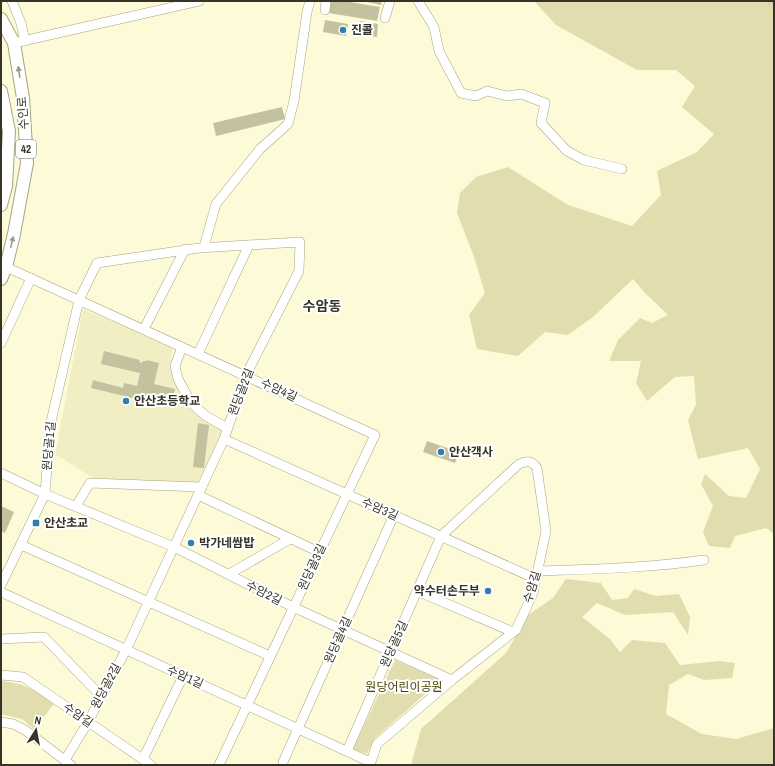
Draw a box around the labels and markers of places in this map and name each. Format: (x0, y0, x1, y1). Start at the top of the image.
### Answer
place label: 진콜 (351, 22, 373, 38)
marker: 진콜 (338, 25, 348, 35)
place label: 안산초등학교 (134, 393, 200, 409)
marker: 안산초등학교 (121, 396, 131, 406)
place label: 안산객사 (449, 444, 493, 460)
marker: 안산객사 (436, 447, 446, 457)
place label: 안산초교 (44, 515, 88, 531)
marker: 안산초교 (31, 518, 41, 528)
place label: 박가네쌈밥 (199, 535, 254, 551)
marker: 박가네쌈밥 (186, 538, 196, 548)
place label: 약수터손두부 (414, 583, 480, 599)
marker: 약수터손두부 (483, 586, 493, 596)

